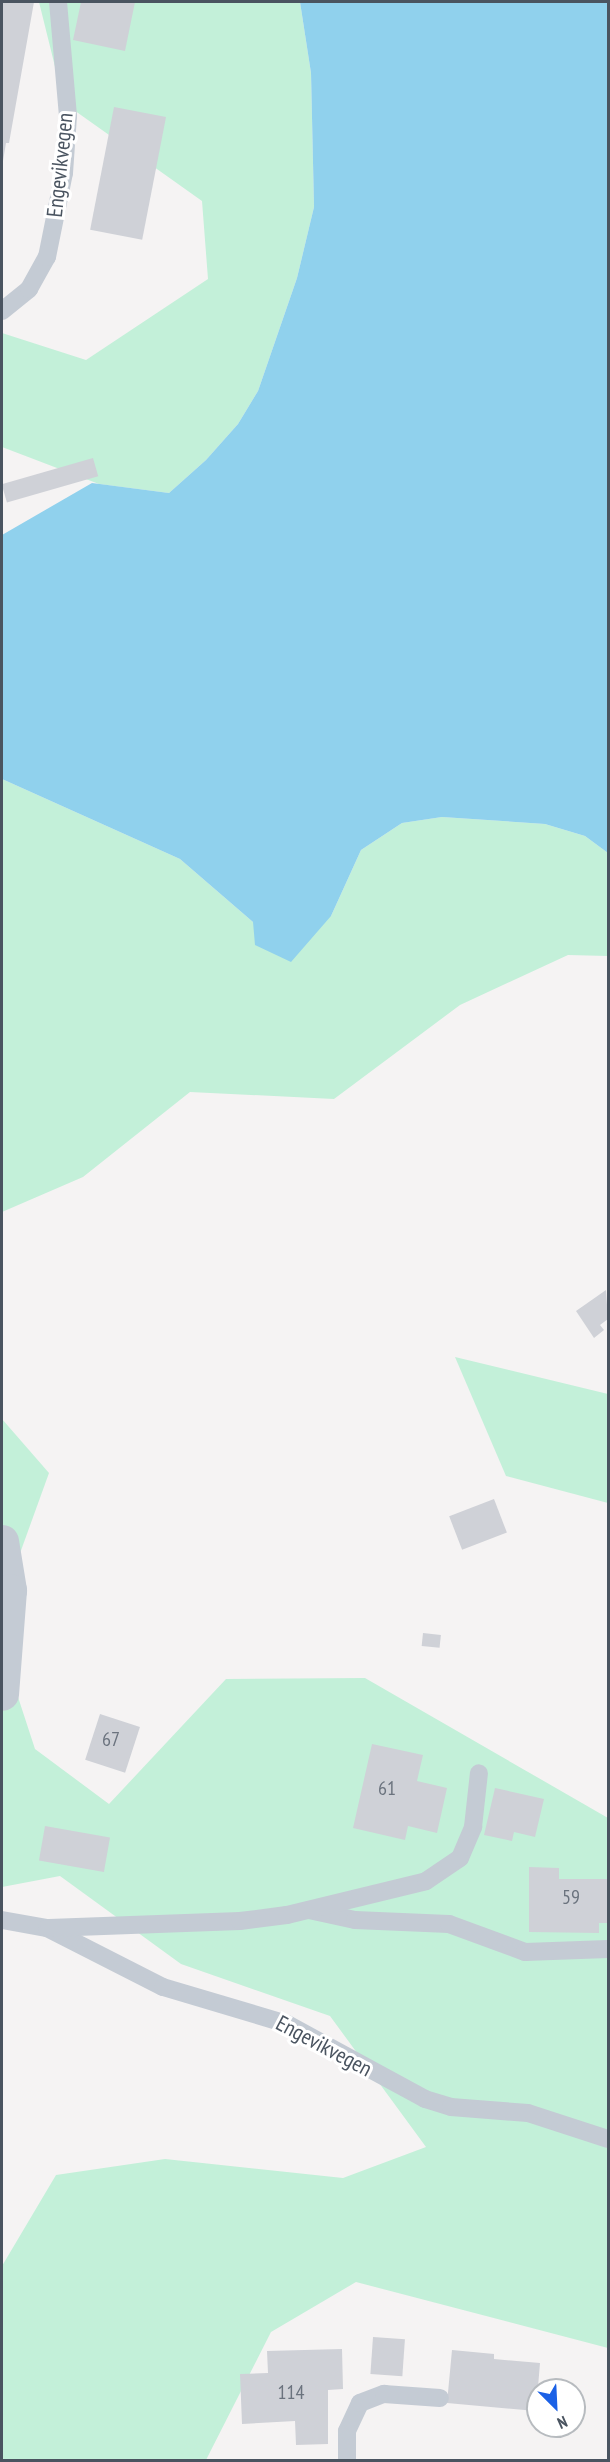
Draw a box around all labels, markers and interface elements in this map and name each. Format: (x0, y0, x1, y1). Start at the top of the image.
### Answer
street label: Engevikvegen (41, 111, 79, 219)
house number: 67 (102, 1727, 120, 1751)
house number: 61 (378, 1776, 396, 1800)
house number: 59 (562, 1885, 580, 1909)
street label: Engevikvegen (272, 2010, 376, 2082)
north arrow (526, 2378, 586, 2438)
house number: 114 (278, 2380, 304, 2404)
text: N (555, 2412, 571, 2434)

